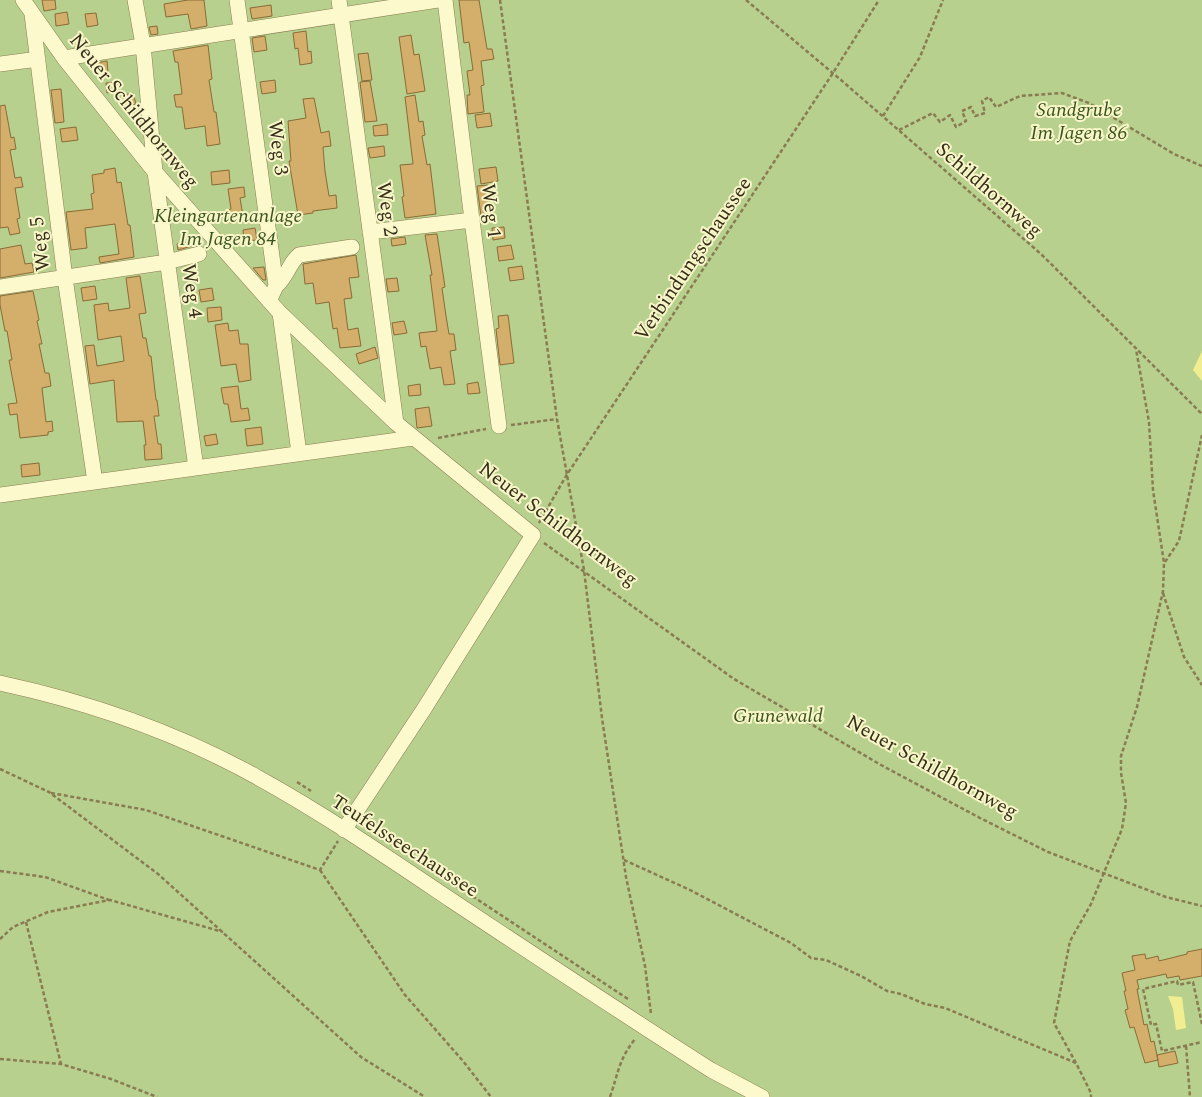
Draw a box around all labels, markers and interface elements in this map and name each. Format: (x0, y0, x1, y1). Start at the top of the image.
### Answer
street label: Neuer Schildhornweg (62, 27, 206, 195)
park label: Sandgrube Im Jagen 86 (1030, 95, 1128, 148)
street label: Weg 3 (260, 119, 296, 177)
street label: Schildhornweg (929, 135, 1049, 245)
street label: Verbindungschaussee (627, 171, 759, 347)
street label: Weg 2 (368, 180, 406, 238)
street label: Weg 1 (473, 182, 509, 240)
park label: Kleingartenanlage Im Jagen 84 (154, 201, 302, 254)
street label: Weg 5 (22, 215, 58, 273)
street label: Weg 4 (173, 262, 211, 320)
street label: Neuer Schildhornweg (472, 454, 644, 594)
park label: Grunewald (733, 701, 823, 731)
street label: Neuer Schildhornweg (841, 707, 1023, 827)
street label: Teufelsseechaussee (325, 787, 485, 905)

